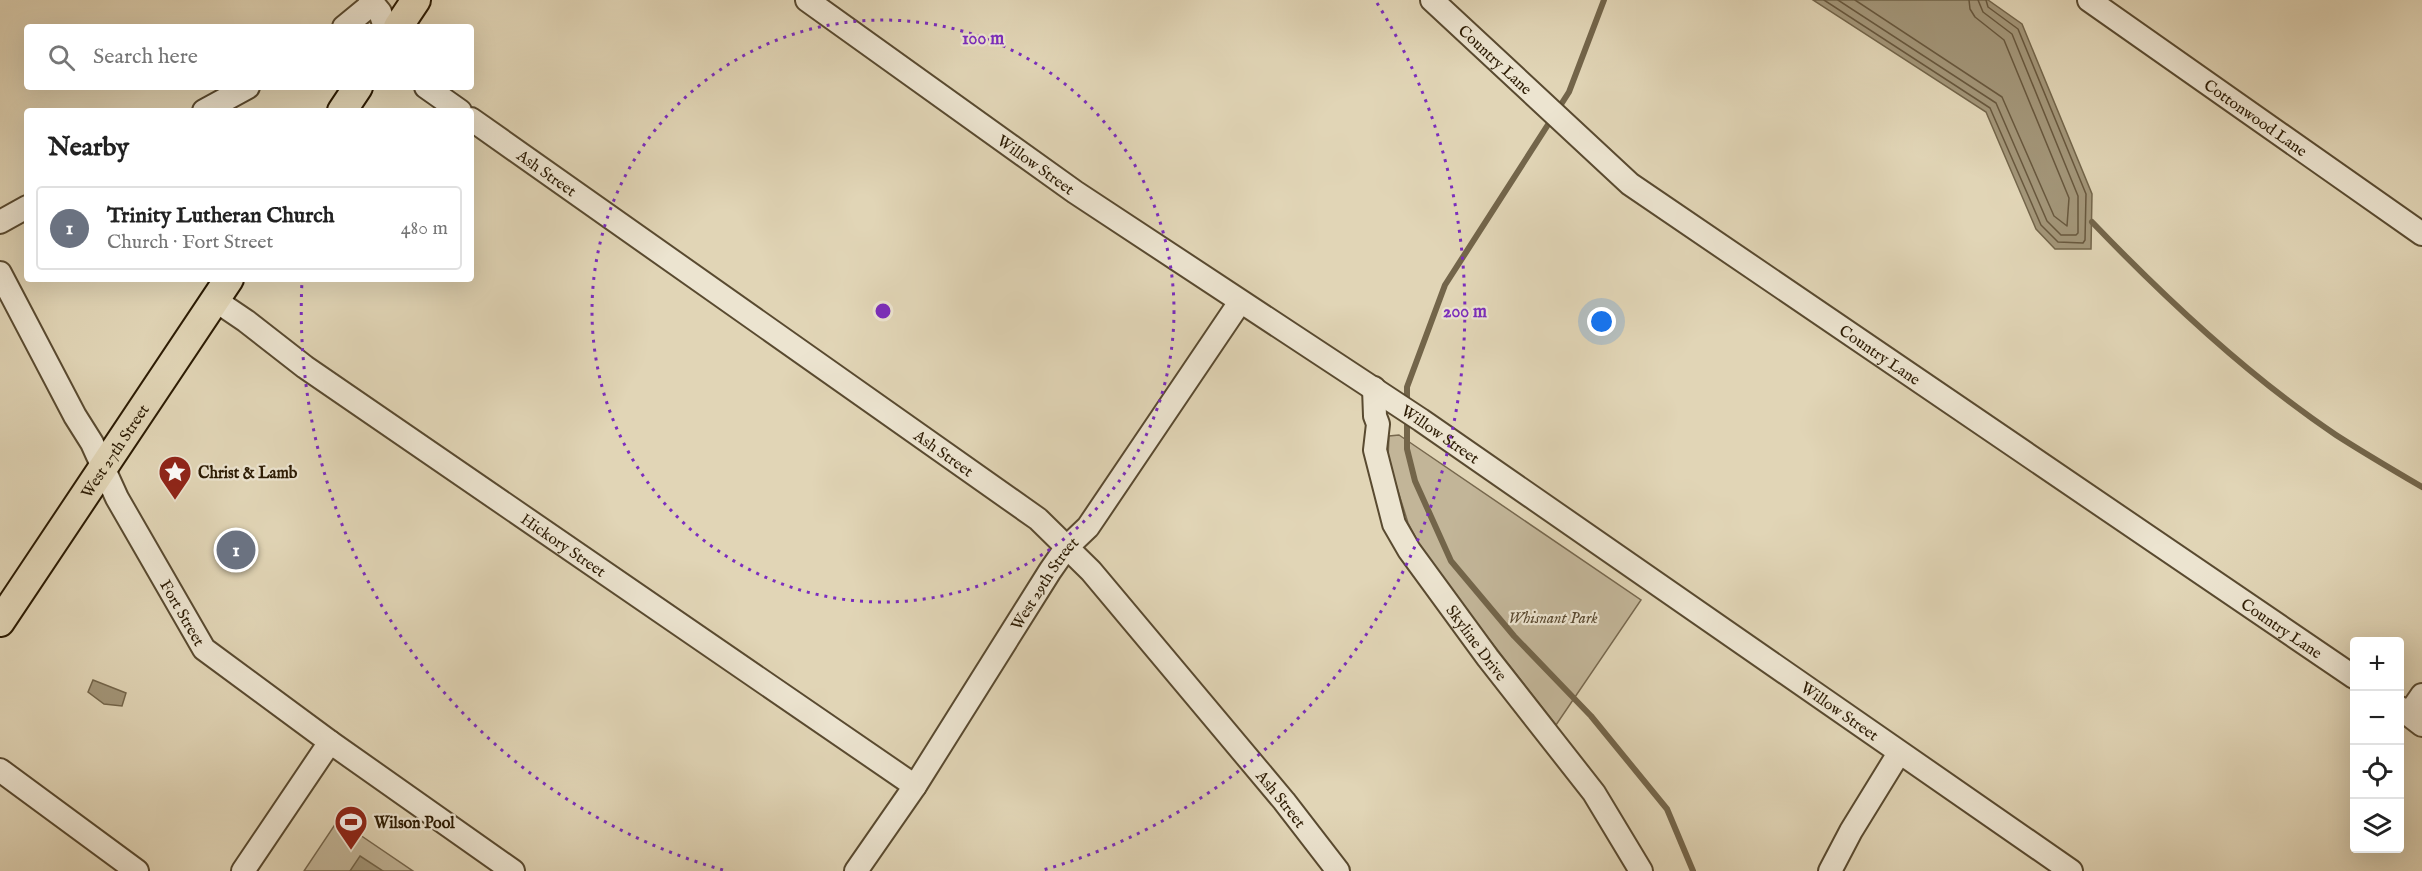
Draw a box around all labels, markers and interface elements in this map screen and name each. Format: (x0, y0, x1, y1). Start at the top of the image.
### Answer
street label: Country Lane (1453, 21, 1535, 100)
search box (24, 24, 474, 90)
text: 100 m (962, 28, 1004, 51)
icon: search (45, 41, 78, 74)
text: Search here (93, 43, 198, 71)
street label: Cottonwood Lane (2199, 76, 2310, 162)
text: Nearby (48, 131, 129, 164)
street label: Willow Street (992, 131, 1078, 201)
street label: Ash Street (511, 146, 580, 202)
text: Trinity Lutheran Church (107, 202, 334, 230)
text: 1 (66, 216, 73, 241)
text: 480 m (401, 216, 448, 241)
text: Church · Fort Street (107, 230, 273, 255)
centre of rings (873, 301, 893, 321)
text: 200 m (1443, 301, 1487, 324)
your location (1587, 307, 1616, 336)
street label: Country Lane (1835, 321, 1923, 391)
street label: West 27th Street (78, 401, 155, 502)
street label: Willow Street (1397, 402, 1483, 470)
street label: Ash Street (909, 426, 977, 483)
place icon: Christ & Lamb (157, 454, 193, 501)
place label: Christ & Lamb (198, 464, 298, 484)
street label: Hickory Street (516, 510, 609, 583)
pin: 1 (216, 528, 256, 572)
street label: West 29th Street (1007, 533, 1084, 635)
street label: Fort Street (154, 577, 208, 651)
street label: Country Lane (2236, 595, 2325, 664)
street label: Skyline Drive (1441, 602, 1510, 686)
park label: Whisnant Park (1508, 609, 1598, 629)
map controls (2350, 637, 2404, 853)
button: + (2350, 637, 2404, 691)
street label: Willow Street (1796, 678, 1882, 747)
button: − (2350, 691, 2404, 745)
button: locate (2350, 745, 2404, 799)
street label: Ash Street (1250, 766, 1309, 833)
button: layers (2350, 799, 2404, 853)
sports icon: Wilson Pool (333, 804, 369, 851)
place label: Wilson Pool (373, 814, 455, 834)

